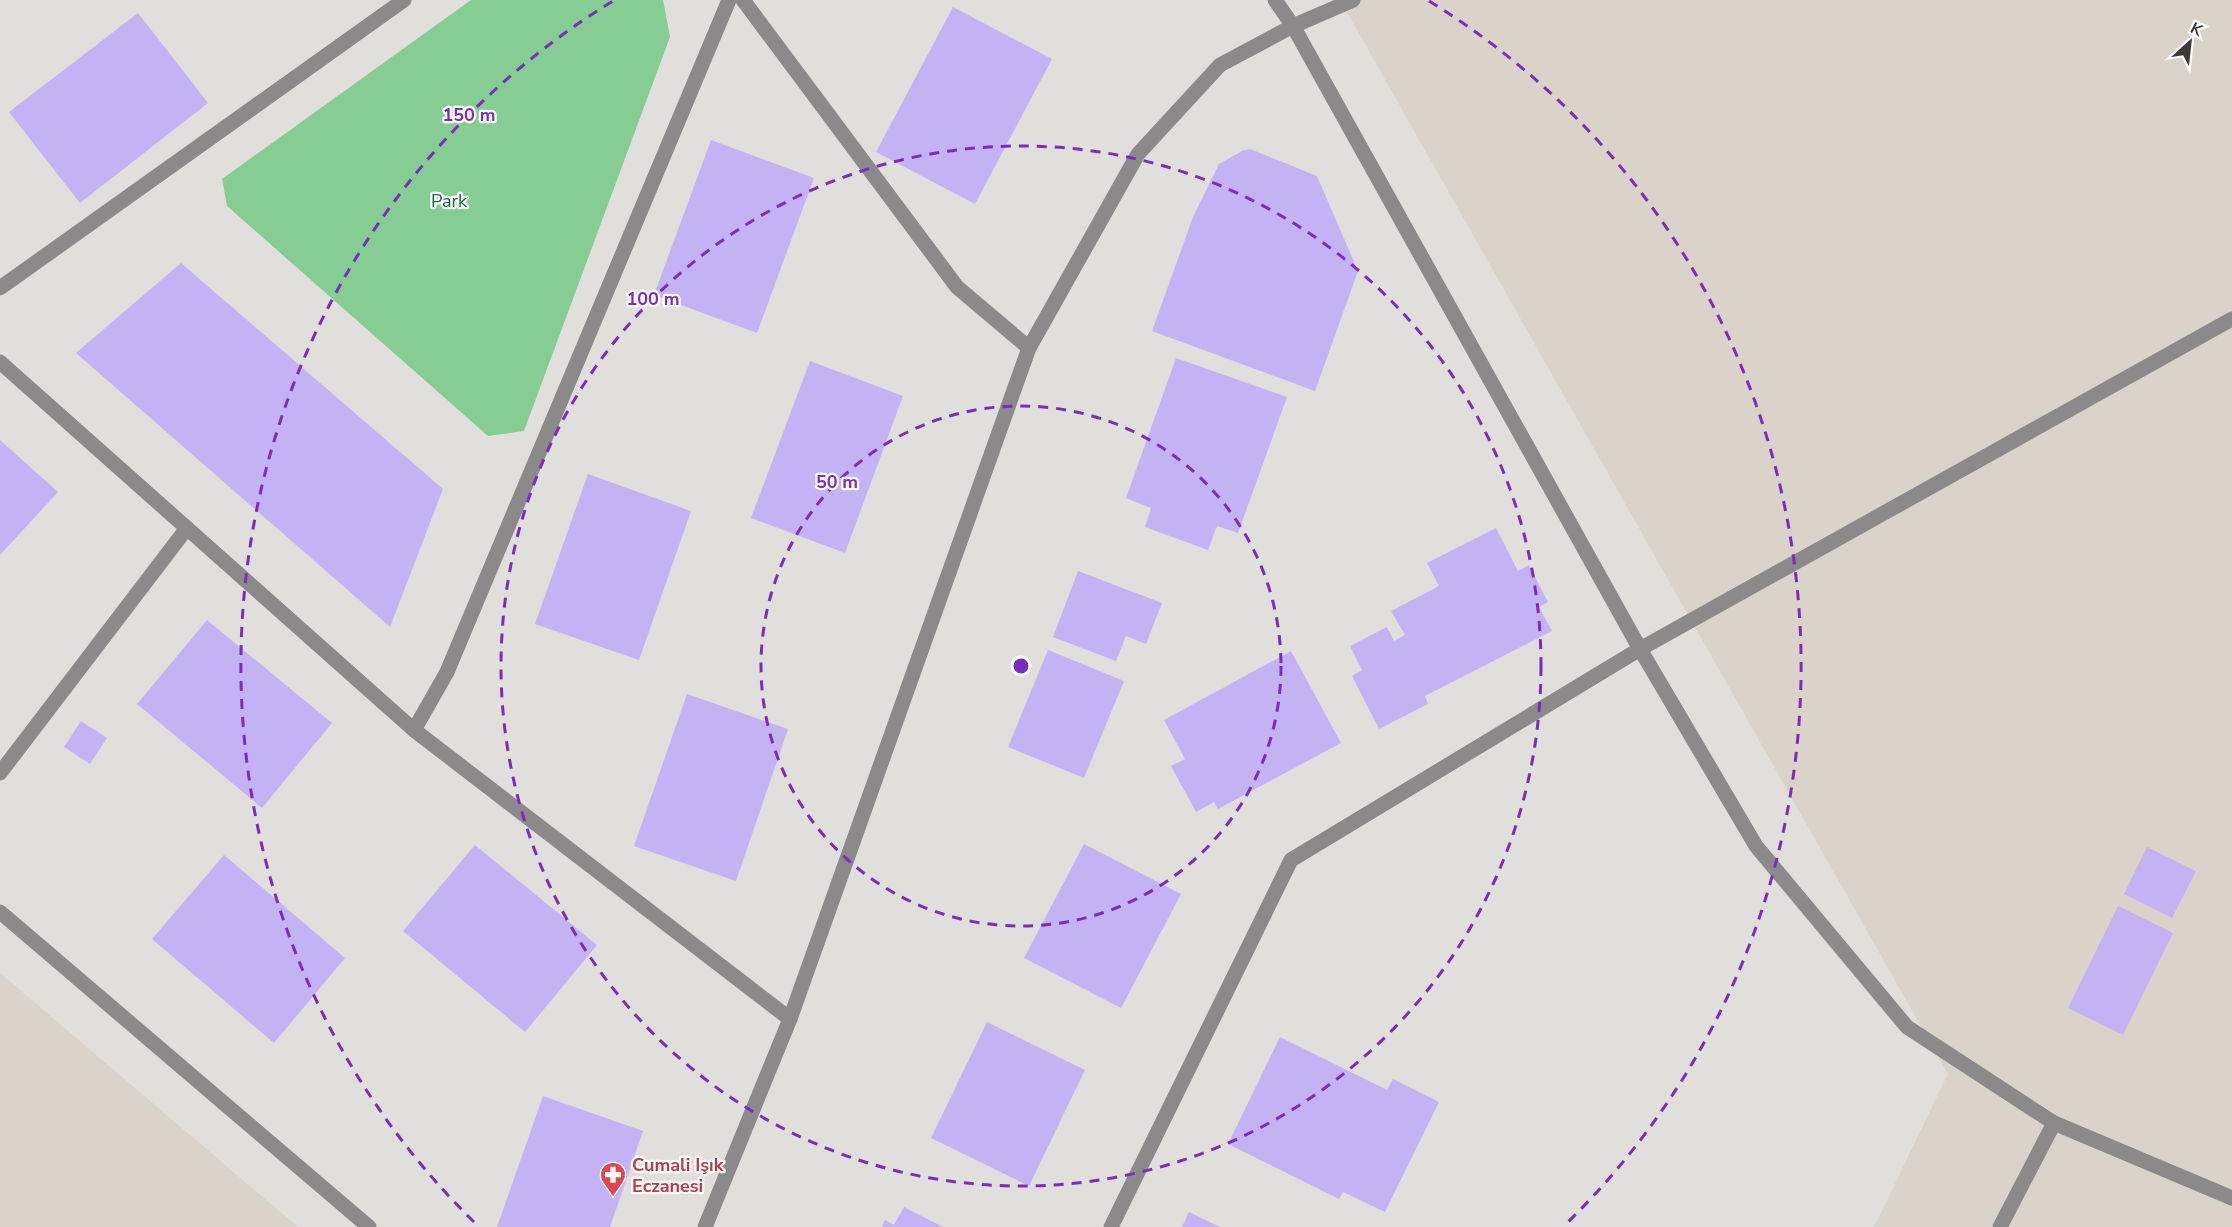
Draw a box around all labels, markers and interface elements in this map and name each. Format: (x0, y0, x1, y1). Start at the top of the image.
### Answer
north arrow (2160, 12, 2220, 72)
text: K (2187, 17, 2207, 42)
text: 150 m (442, 103, 496, 127)
park label: Park (431, 189, 468, 213)
text: 100 m (626, 287, 680, 311)
text: 50 m (816, 470, 858, 494)
centre of rings (1011, 656, 1031, 676)
place label: Cumali Işık Eczanesi (632, 1153, 724, 1198)
pharmacy icon: Cumali Işık Eczanesi (598, 1160, 628, 1198)

